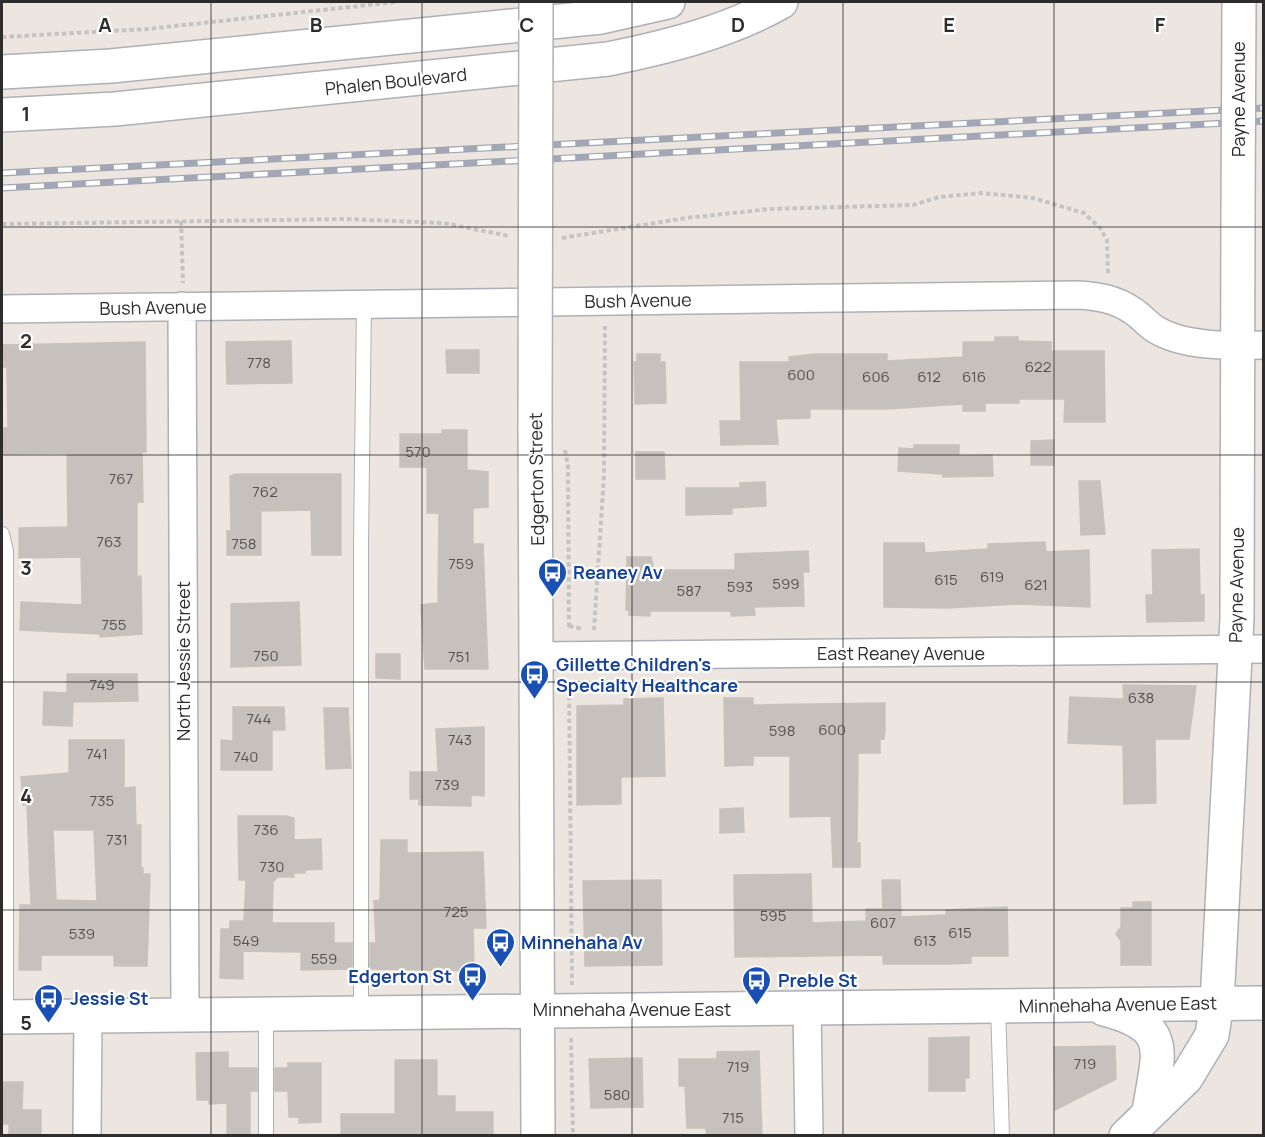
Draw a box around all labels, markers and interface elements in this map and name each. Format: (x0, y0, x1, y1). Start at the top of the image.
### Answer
text: A (98, 11, 112, 38)
text: B (310, 11, 323, 38)
text: C (520, 11, 534, 38)
text: D (731, 11, 745, 38)
text: E (943, 11, 955, 38)
text: F (1155, 11, 1166, 38)
street label: Payne Avenue (1226, 41, 1250, 157)
street label: Phalen Boulevard (324, 62, 468, 100)
text: 1 (22, 100, 30, 127)
street label: Bush Avenue (584, 287, 692, 313)
street label: Bush Avenue (99, 294, 207, 320)
text: 2 (20, 327, 32, 354)
house number: 778 (247, 352, 271, 373)
house number: 622 (1025, 356, 1051, 377)
house number: 600 (787, 364, 815, 385)
house number: 606 (862, 366, 890, 387)
house number: 612 (917, 366, 941, 387)
house number: 616 (962, 366, 986, 387)
street label: Edgerton Street (523, 412, 549, 546)
house number: 570 (405, 441, 431, 462)
house number: 767 (109, 468, 133, 489)
house number: 762 (252, 481, 278, 502)
street label: Payne Avenue (1223, 527, 1249, 643)
house number: 763 (96, 531, 122, 552)
house number: 758 (232, 533, 256, 554)
house number: 759 (448, 553, 474, 574)
text: 3 (20, 554, 32, 581)
bus stop icon: Reaney Av (536, 556, 568, 598)
place label: Reaney Av (573, 560, 663, 584)
house number: 619 (980, 566, 1004, 587)
house number: 615 (934, 569, 958, 590)
house number: 599 (772, 573, 800, 594)
house number: 621 (1024, 574, 1048, 595)
house number: 593 (727, 576, 753, 597)
house number: 587 (677, 580, 701, 601)
street label: North Jessie Street (171, 581, 195, 741)
house number: 755 (102, 614, 126, 635)
street label: East Reaney Avenue (817, 641, 985, 665)
house number: 750 (253, 645, 279, 666)
house number: 751 (448, 646, 470, 667)
place label: Gillette Children's Specialty Healthcare (556, 652, 738, 697)
bus stop icon: Gillette Children's Specialty Healthcare (519, 658, 551, 700)
house number: 749 (90, 674, 114, 695)
house number: 638 (1128, 687, 1154, 708)
house number: 744 (247, 708, 272, 729)
house number: 600 (818, 719, 846, 740)
house number: 598 (769, 720, 795, 741)
house number: 743 (448, 729, 472, 750)
house number: 741 (86, 743, 108, 764)
house number: 740 (234, 746, 258, 767)
house number: 739 (434, 774, 460, 795)
text: 4 (20, 782, 32, 809)
house number: 735 (90, 790, 114, 811)
house number: 736 (253, 819, 279, 840)
house number: 731 (106, 829, 128, 850)
house number: 730 (260, 856, 284, 877)
house number: 725 (444, 901, 468, 922)
house number: 595 (760, 905, 786, 926)
house number: 607 (870, 912, 896, 933)
house number: 615 (948, 922, 972, 943)
house number: 539 (69, 923, 95, 944)
bus stop icon: Minnehaha Av (484, 926, 516, 968)
house number: 549 (233, 930, 259, 951)
place label: Minnehaha Av (521, 930, 643, 954)
house number: 613 (913, 930, 937, 951)
house number: 559 (311, 948, 337, 969)
bus stop icon: Edgerton St (457, 960, 489, 1002)
place label: Edgerton St (348, 964, 452, 988)
bus stop icon: Preble St (741, 964, 773, 1006)
place label: Preble St (778, 968, 858, 992)
bus stop icon: Jessie St (33, 982, 65, 1024)
place label: Jessie St (70, 986, 148, 1010)
street label: Minnehaha Avenue East (1019, 990, 1217, 1018)
street label: Minnehaha Avenue East (533, 997, 731, 1021)
text: 5 (20, 1009, 32, 1036)
house number: 719 (1074, 1053, 1096, 1074)
house number: 719 (727, 1056, 749, 1077)
house number: 580 (604, 1084, 630, 1105)
house number: 715 (722, 1107, 744, 1128)

